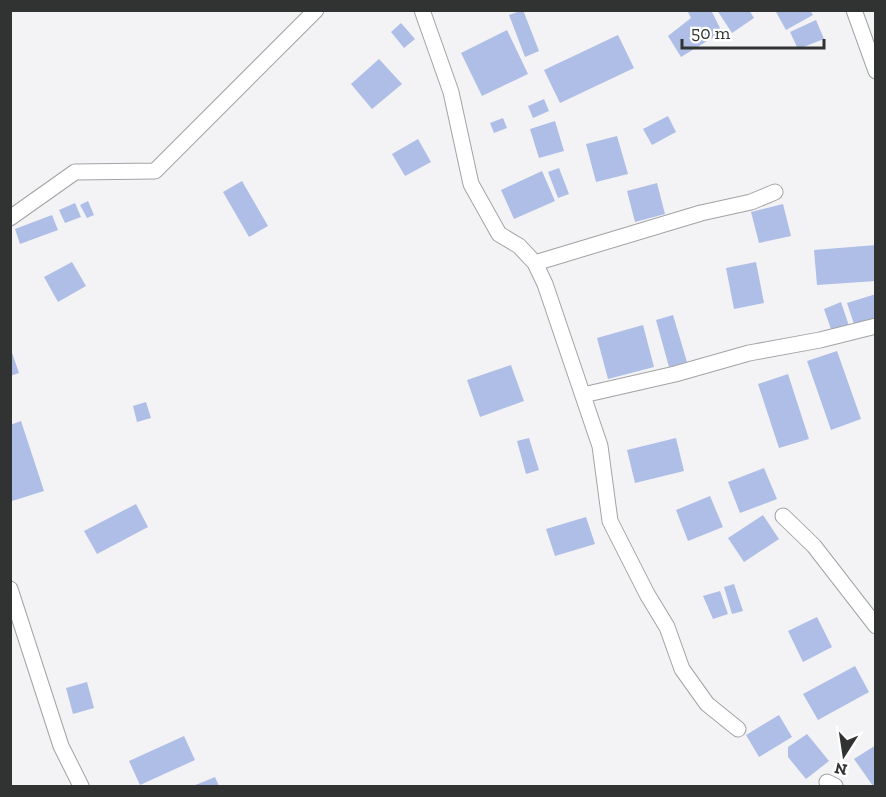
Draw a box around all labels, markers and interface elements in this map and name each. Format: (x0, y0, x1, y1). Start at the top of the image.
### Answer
scale bar (682, 12, 824, 50)
text: 50 m (691, 22, 731, 44)
north arrow (814, 725, 874, 785)
text: N (833, 759, 849, 780)

